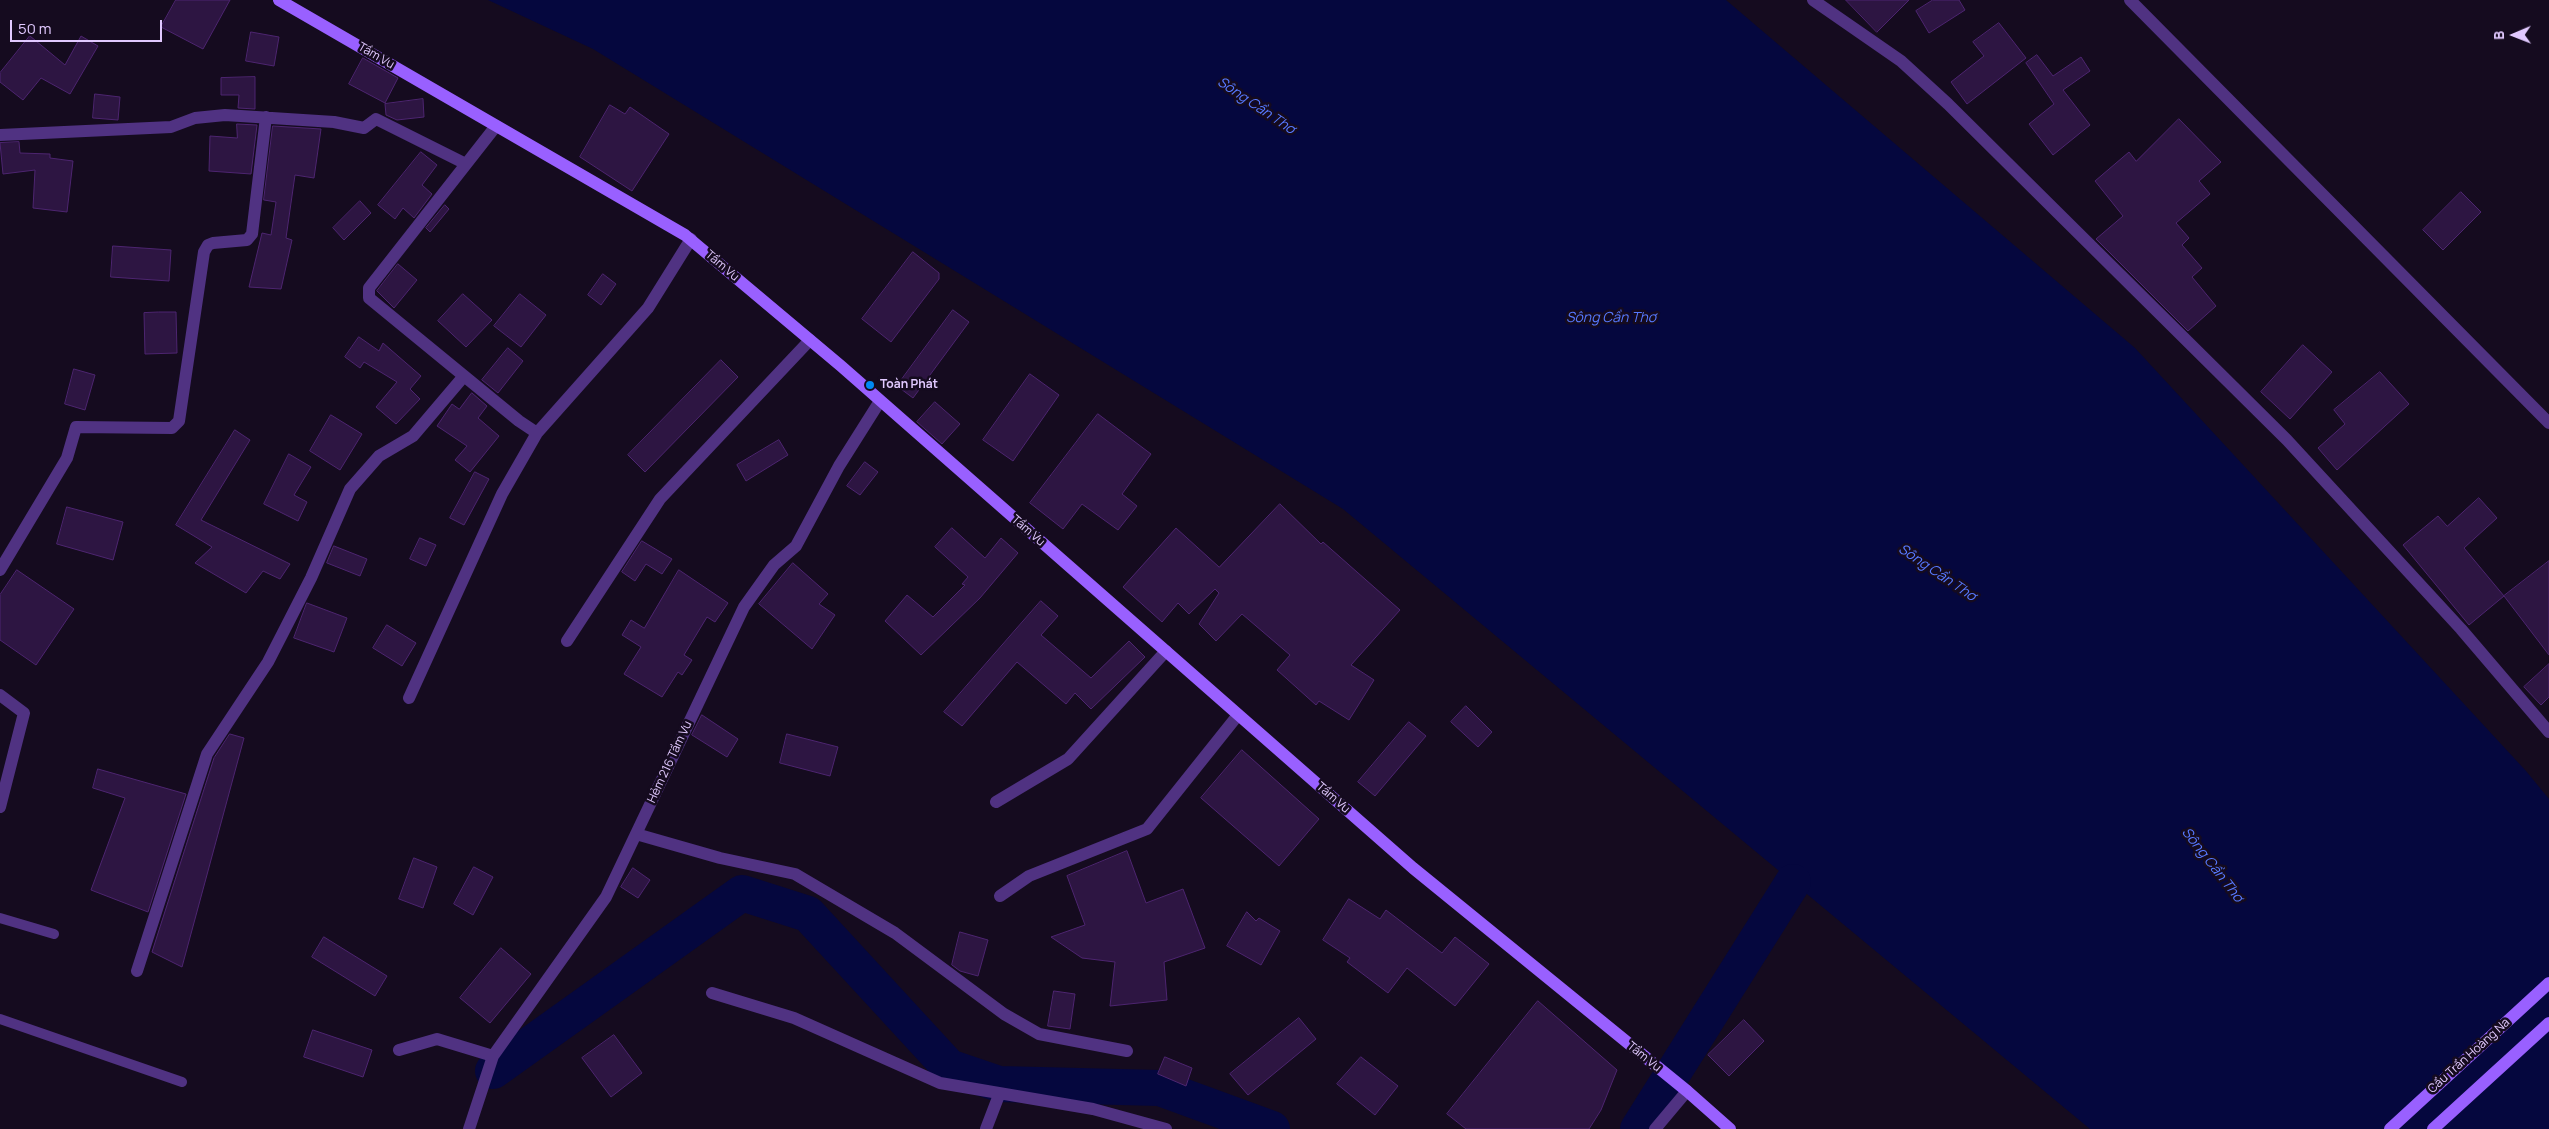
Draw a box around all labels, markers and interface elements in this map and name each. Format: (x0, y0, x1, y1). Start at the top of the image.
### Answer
scale bar (12, 10, 165, 42)
north arrow (2489, 10, 2539, 60)
text: 50 m (18, 18, 52, 39)
text: B (2489, 31, 2508, 40)
street label: Tầm Vu (355, 40, 397, 72)
water label: Sông Cần Thơ (1214, 74, 1298, 138)
street label: Tầm Vu (702, 248, 742, 284)
water label: Sông Cần Thơ (1566, 310, 1656, 326)
place label: Toàn Phát (880, 378, 938, 392)
marker: Toàn Phát (864, 379, 876, 391)
street label: Tầm Vu (1008, 513, 1048, 549)
water label: Sông Cần Thơ (1895, 541, 1979, 605)
street label: Hẻm 216 Tầm Vu (645, 719, 695, 805)
street label: Tầm Vu (1313, 780, 1353, 816)
water label: Sông Cần Thơ (2178, 824, 2246, 906)
street label: Cầu Trần Hoàng Na (2425, 1015, 2513, 1097)
street label: Tầm Vu (1624, 1039, 1664, 1075)

